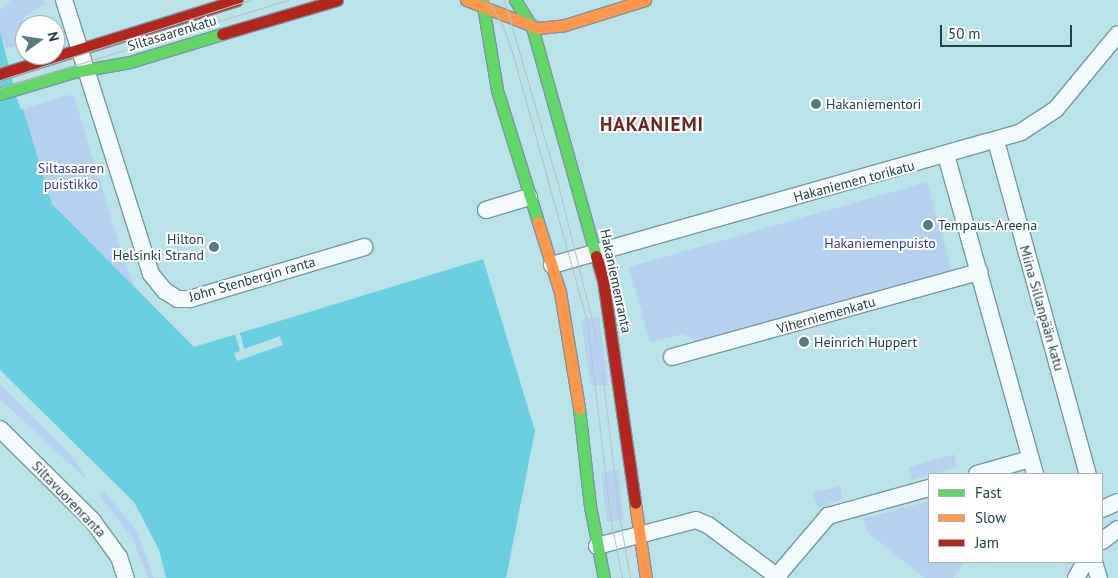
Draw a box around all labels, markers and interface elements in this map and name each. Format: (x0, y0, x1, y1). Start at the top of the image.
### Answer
street label: Siltasaarenkatu (125, 11, 219, 55)
north arrow (15, 15, 65, 65)
scale bar (943, 15, 1076, 47)
text: 50 m (948, 24, 981, 43)
text: N (44, 30, 63, 43)
place label: Hakaniementori (826, 96, 921, 112)
marker: Hakaniementori (810, 98, 822, 110)
district label: HAKANIEMI (599, 114, 705, 136)
street label: Hakaniemen torikatu (791, 157, 917, 205)
park label: Siltasaaren puistikko (38, 160, 104, 192)
place label: Tempaus-Areena (938, 217, 1037, 233)
marker: Tempaus-Areena (922, 219, 934, 231)
street label: Hakaniemenranta (597, 228, 635, 334)
place label: Hilton Helsinki Strand (113, 231, 204, 264)
park label: Hakaniemenpuisto (824, 235, 936, 251)
marker: Hilton Helsinki Strand (208, 241, 220, 253)
street label: Miina Sillanpään katu (1016, 243, 1068, 373)
street label: John Stenbergin ranta (187, 253, 317, 305)
street label: Viherniemenkatu (775, 293, 877, 337)
place label: Heinrich Huppert (814, 334, 917, 350)
marker: Heinrich Huppert (798, 336, 810, 348)
street label: Siltavuorenranta (28, 457, 110, 541)
legend (928, 473, 1103, 563)
text: Fast (975, 483, 1002, 502)
text: Slow (975, 508, 1006, 527)
text: Jam (975, 533, 999, 552)

